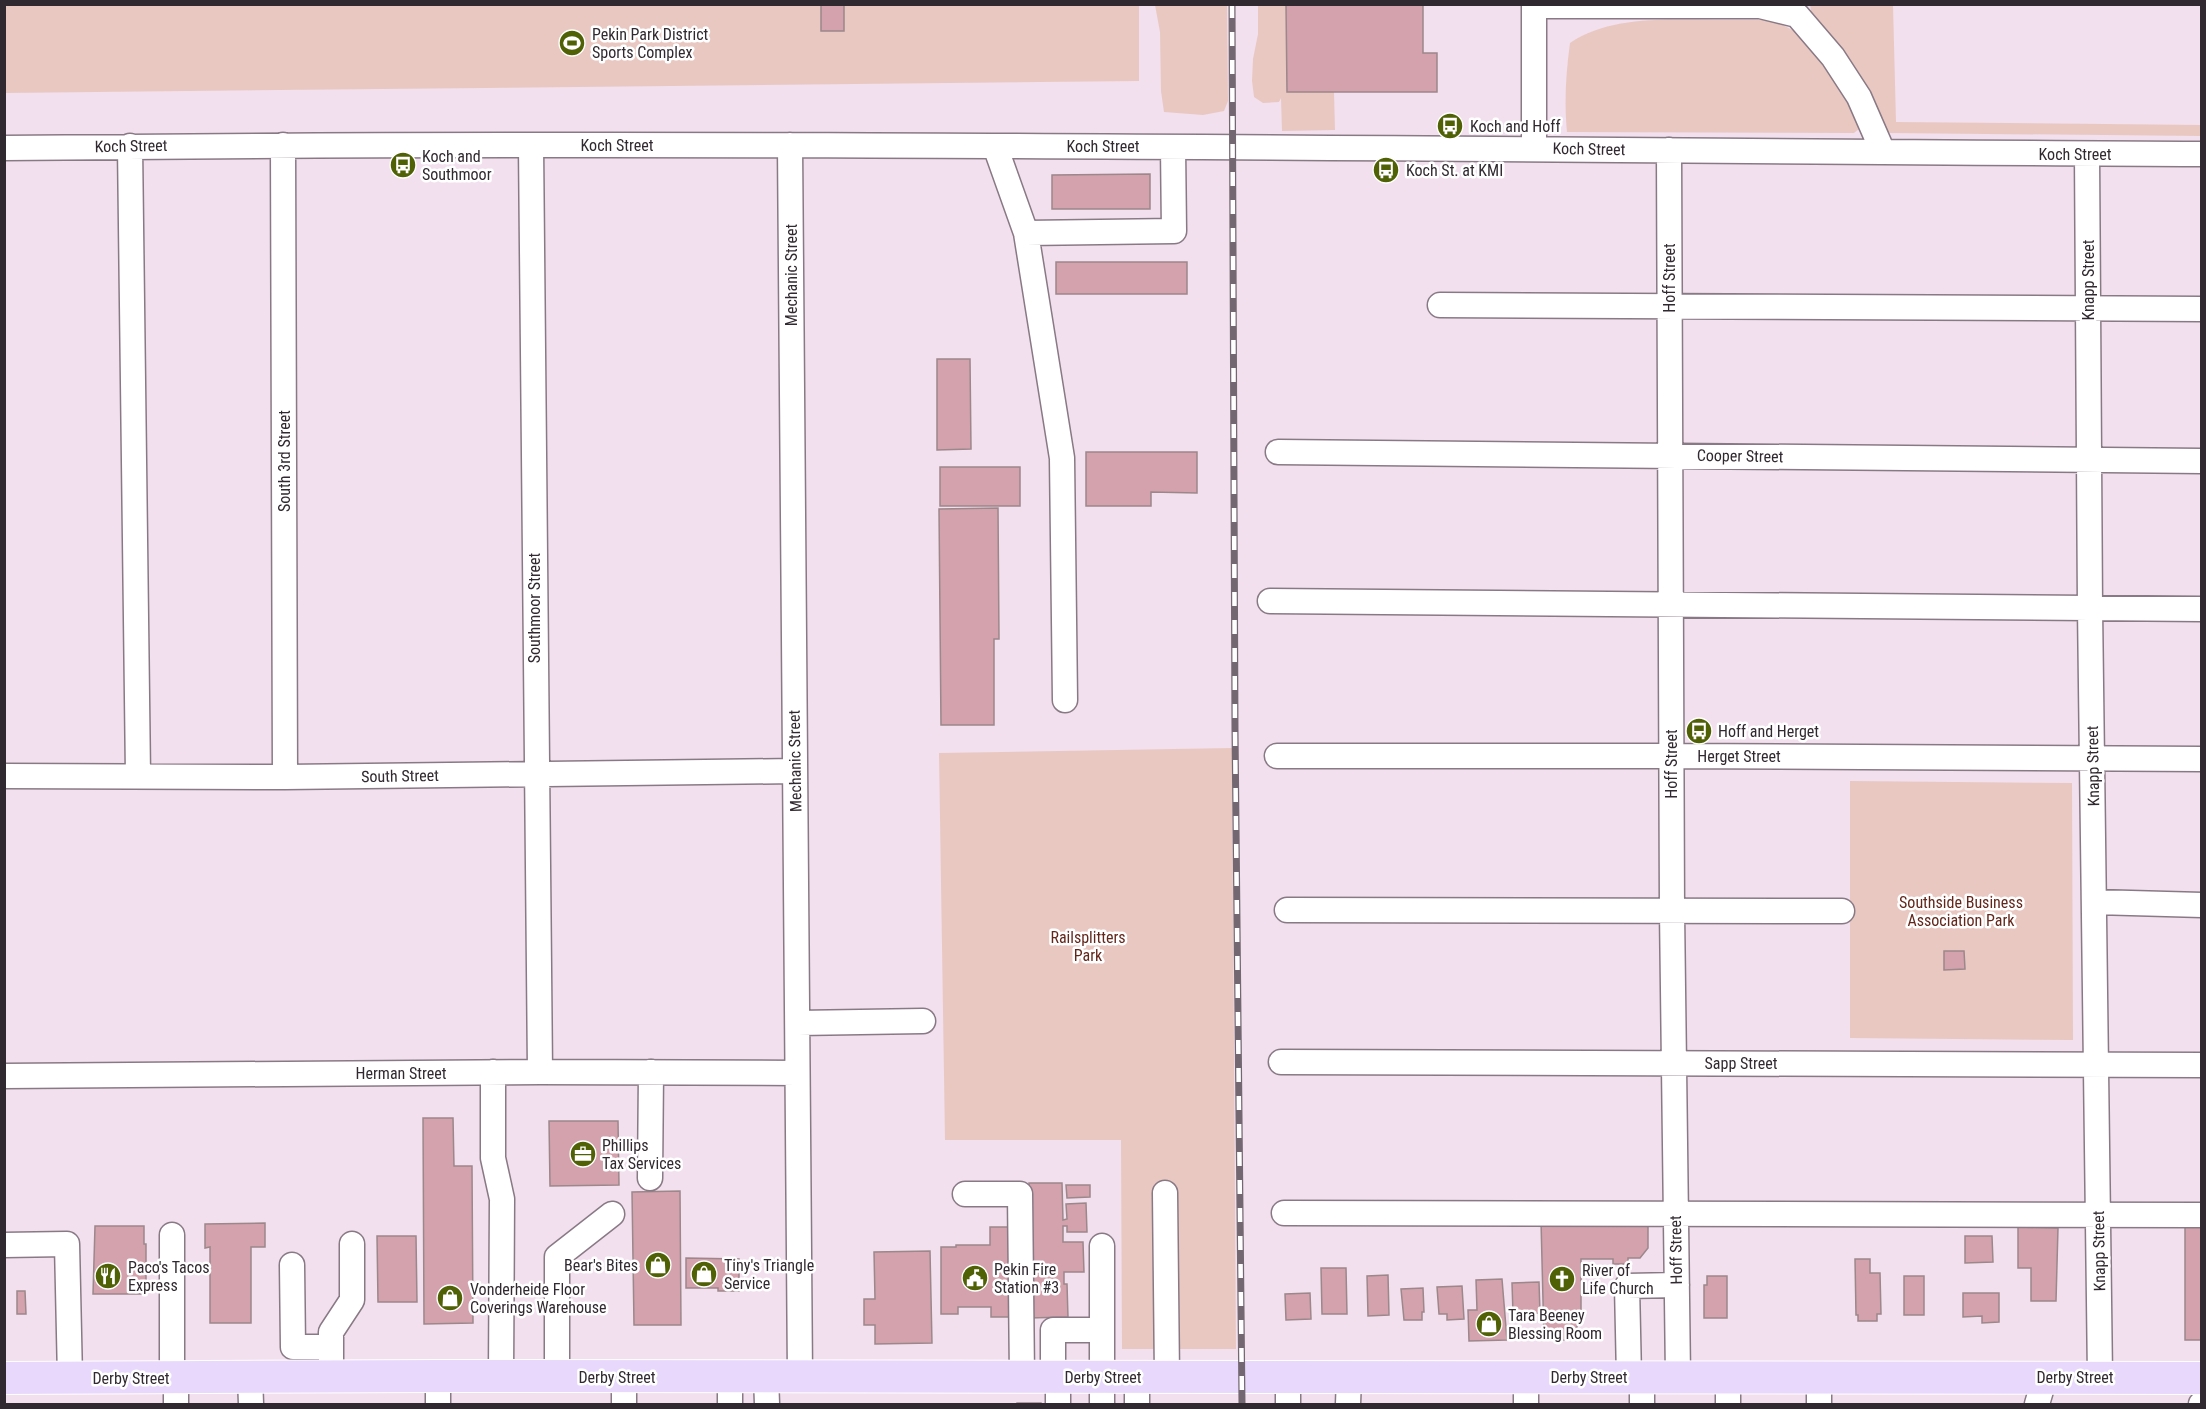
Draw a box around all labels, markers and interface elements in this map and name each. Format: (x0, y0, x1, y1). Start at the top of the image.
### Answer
place label: Pekin Park District Sports Complex (592, 25, 709, 62)
sports icon: Pekin Park District Sports Complex (557, 28, 587, 58)
bus stop icon: Koch and Hoff (1435, 111, 1465, 141)
place label: Koch and Hoff (1470, 117, 1560, 136)
street label: Koch Street (94, 136, 168, 156)
street label: Koch Street (581, 136, 654, 155)
street label: Koch Street (1067, 137, 1140, 156)
street label: Koch Street (1552, 139, 1626, 159)
street label: Koch Street (2039, 145, 2112, 164)
place label: Koch and Southmoor (422, 147, 492, 184)
bus stop icon: Koch and Southmoor (388, 150, 418, 180)
bus stop icon: Koch St. at KMI (1371, 155, 1401, 185)
place label: Koch St. at KMI (1406, 161, 1503, 180)
street label: Mechanic Street (782, 224, 801, 326)
street label: Knapp Street (2079, 239, 2098, 320)
street label: Hoff Street (1660, 243, 1679, 313)
street label: South 3rd Street (275, 410, 294, 512)
street label: Cooper Street (1697, 446, 1784, 466)
street label: Southmoor Street (525, 552, 544, 663)
street label: Mechanic Street (785, 709, 805, 812)
bus stop icon: Hoff and Herget (1684, 716, 1714, 746)
place label: Hoff and Herget (1718, 722, 1819, 741)
street label: Knapp Street (2083, 725, 2103, 807)
street label: Hoff Street (1662, 729, 1681, 799)
street label: Herget Street (1697, 747, 1781, 766)
street label: South Street (361, 766, 439, 786)
park label: Southside Business Association Park (1899, 893, 2023, 930)
park label: Railsplitters Park (1050, 928, 1126, 965)
street label: Sapp Street (1705, 1054, 1778, 1073)
street label: Herman Street (356, 1064, 447, 1083)
place label: Phillips Tax Services (602, 1136, 681, 1173)
office icon: Phillips Tax Services (568, 1139, 598, 1169)
street label: Knapp Street (2089, 1210, 2109, 1292)
street label: Hoff Street (1666, 1215, 1686, 1285)
shop icon: Bear's Bites (643, 1250, 673, 1280)
place label: Bear's Bites (564, 1256, 638, 1275)
place label: Tiny's Triangle Service (724, 1256, 814, 1293)
place label: Paco's Tacos Express (128, 1258, 209, 1295)
shop icon: Tiny's Triangle Service (689, 1259, 719, 1289)
place label: Pekin Fire Station #3 (994, 1260, 1059, 1297)
restaurant icon: Paco's Tacos Express (93, 1261, 123, 1291)
place label: River of Life Church (1582, 1261, 1654, 1298)
public building icon: Pekin Fire Station #3 (960, 1263, 990, 1293)
church icon: River of Life Church (1547, 1264, 1577, 1294)
place label: Vonderheide Floor Coverings Warehouse (470, 1280, 607, 1317)
shop icon: Vonderheide Floor Coverings Warehouse (435, 1283, 465, 1313)
place label: Tara Beeney Blessing Room (1508, 1306, 1602, 1343)
shop icon: Tara Beeney Blessing Room (1474, 1309, 1504, 1339)
street label: Derby Street (578, 1368, 656, 1387)
street label: Derby Street (1064, 1368, 1142, 1387)
street label: Derby Street (1550, 1368, 1628, 1387)
street label: Derby Street (2036, 1368, 2114, 1387)
street label: Derby Street (92, 1369, 170, 1388)

